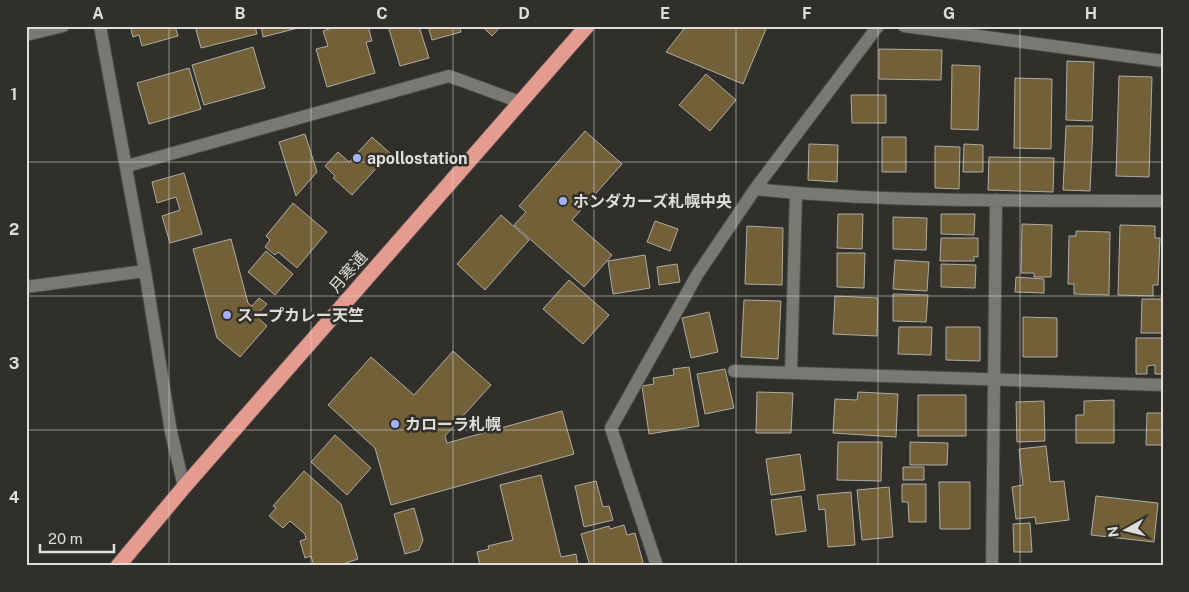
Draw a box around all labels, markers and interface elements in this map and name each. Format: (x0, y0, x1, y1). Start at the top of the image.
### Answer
text: A (92, 4, 104, 23)
text: B (235, 4, 246, 23)
text: C (376, 4, 388, 23)
text: D (518, 4, 530, 23)
text: E (660, 4, 670, 23)
text: F (802, 4, 812, 23)
text: G (943, 4, 955, 23)
text: H (1085, 4, 1097, 23)
text: 1 (11, 85, 17, 104)
place label: apollostation (367, 149, 467, 168)
marker: apollostation (351, 152, 363, 164)
place label: ホンダカーズ札幌中央 (573, 192, 732, 211)
marker: ホンダカーズ札幌中央 (557, 195, 569, 207)
text: 2 (9, 220, 19, 239)
street label: 月寒通 (325, 248, 371, 296)
place label: スープカレー天竺 (237, 306, 364, 325)
marker: スープカレー天竺 (221, 309, 233, 321)
text: 3 (9, 354, 19, 373)
place label: カローラ札幌 (405, 415, 501, 434)
marker: カローラ札幌 (389, 418, 401, 430)
text: 4 (9, 488, 20, 507)
north arrow (1102, 504, 1152, 554)
scale bar (40, 522, 114, 554)
text: N (1104, 525, 1122, 538)
text: 20 m (48, 530, 83, 547)

